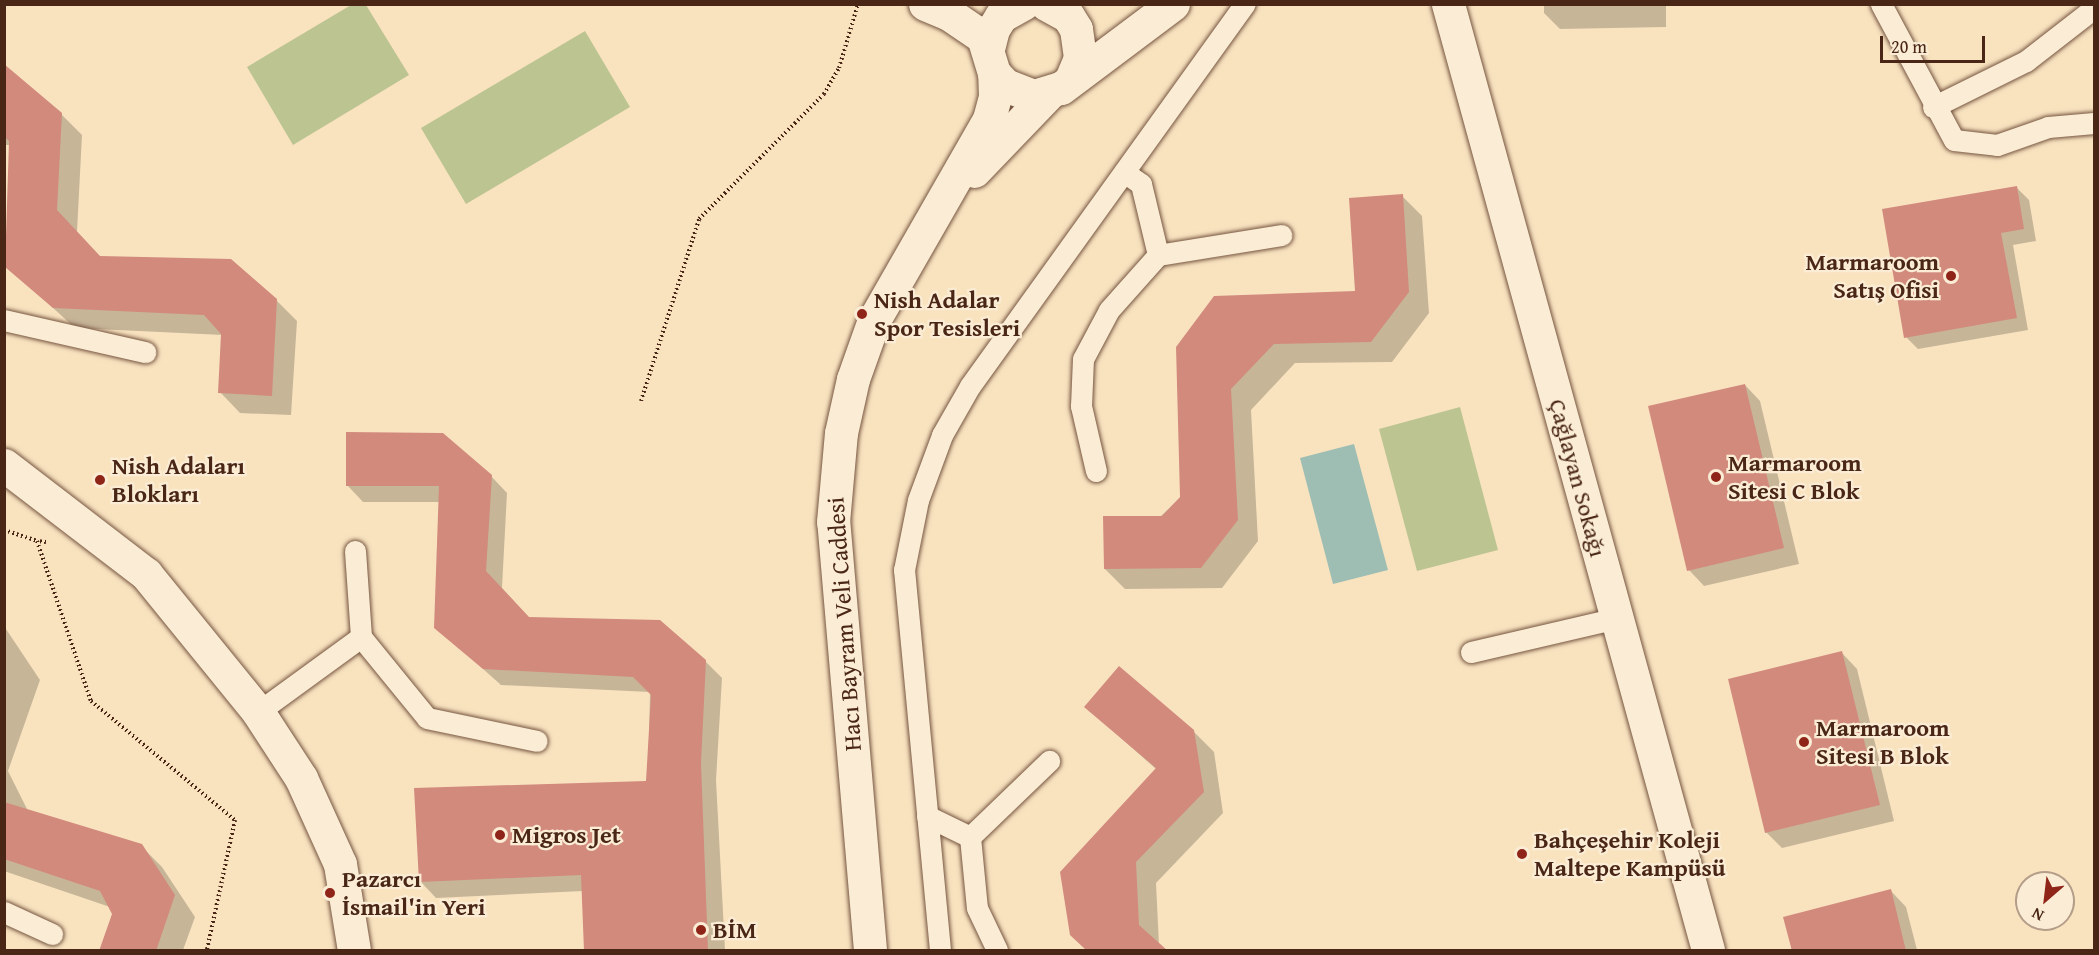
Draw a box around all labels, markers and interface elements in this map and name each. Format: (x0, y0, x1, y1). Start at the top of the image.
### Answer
scale bar (1883, 24, 1988, 62)
text: 20 m (1891, 33, 1927, 60)
place label: Marmaroom Satış Ofisi (1805, 248, 1939, 304)
marker: Marmaroom Satış Ofisi (1944, 269, 1958, 283)
place label: Nish Adalar Spor Tesisleri (874, 286, 1020, 342)
marker: Nish Adalar Spor Tesisleri (855, 307, 869, 321)
street label: Çağlayan Sokağı (1543, 396, 1613, 560)
place label: Marmaroom Sitesi C Blok (1728, 449, 1862, 505)
place label: Nish Adaları Blokları (112, 452, 245, 508)
marker: Marmaroom Sitesi C Blok (1709, 470, 1723, 484)
marker: Nish Adaları Blokları (93, 473, 107, 487)
street label: Hacı Bayram Veli Caddesi (821, 496, 867, 752)
place label: Marmaroom Sitesi B Blok (1816, 714, 1950, 770)
marker: Marmaroom Sitesi B Blok (1797, 735, 1811, 749)
place label: Migros Jet (512, 821, 621, 849)
place label: Bahçeşehir Koleji Maltepe Kampüsü (1534, 826, 1726, 882)
marker: Migros Jet (493, 828, 507, 842)
marker: Bahçeşehir Koleji Maltepe Kampüsü (1515, 847, 1529, 861)
place label: Pazarcı İsmail'in Yeri (342, 865, 485, 921)
north arrow (2015, 871, 2075, 931)
marker: Pazarcı İsmail'in Yeri (323, 886, 337, 900)
text: N (2027, 902, 2048, 928)
place label: BİM (713, 916, 757, 944)
marker: BİM (694, 923, 708, 937)

